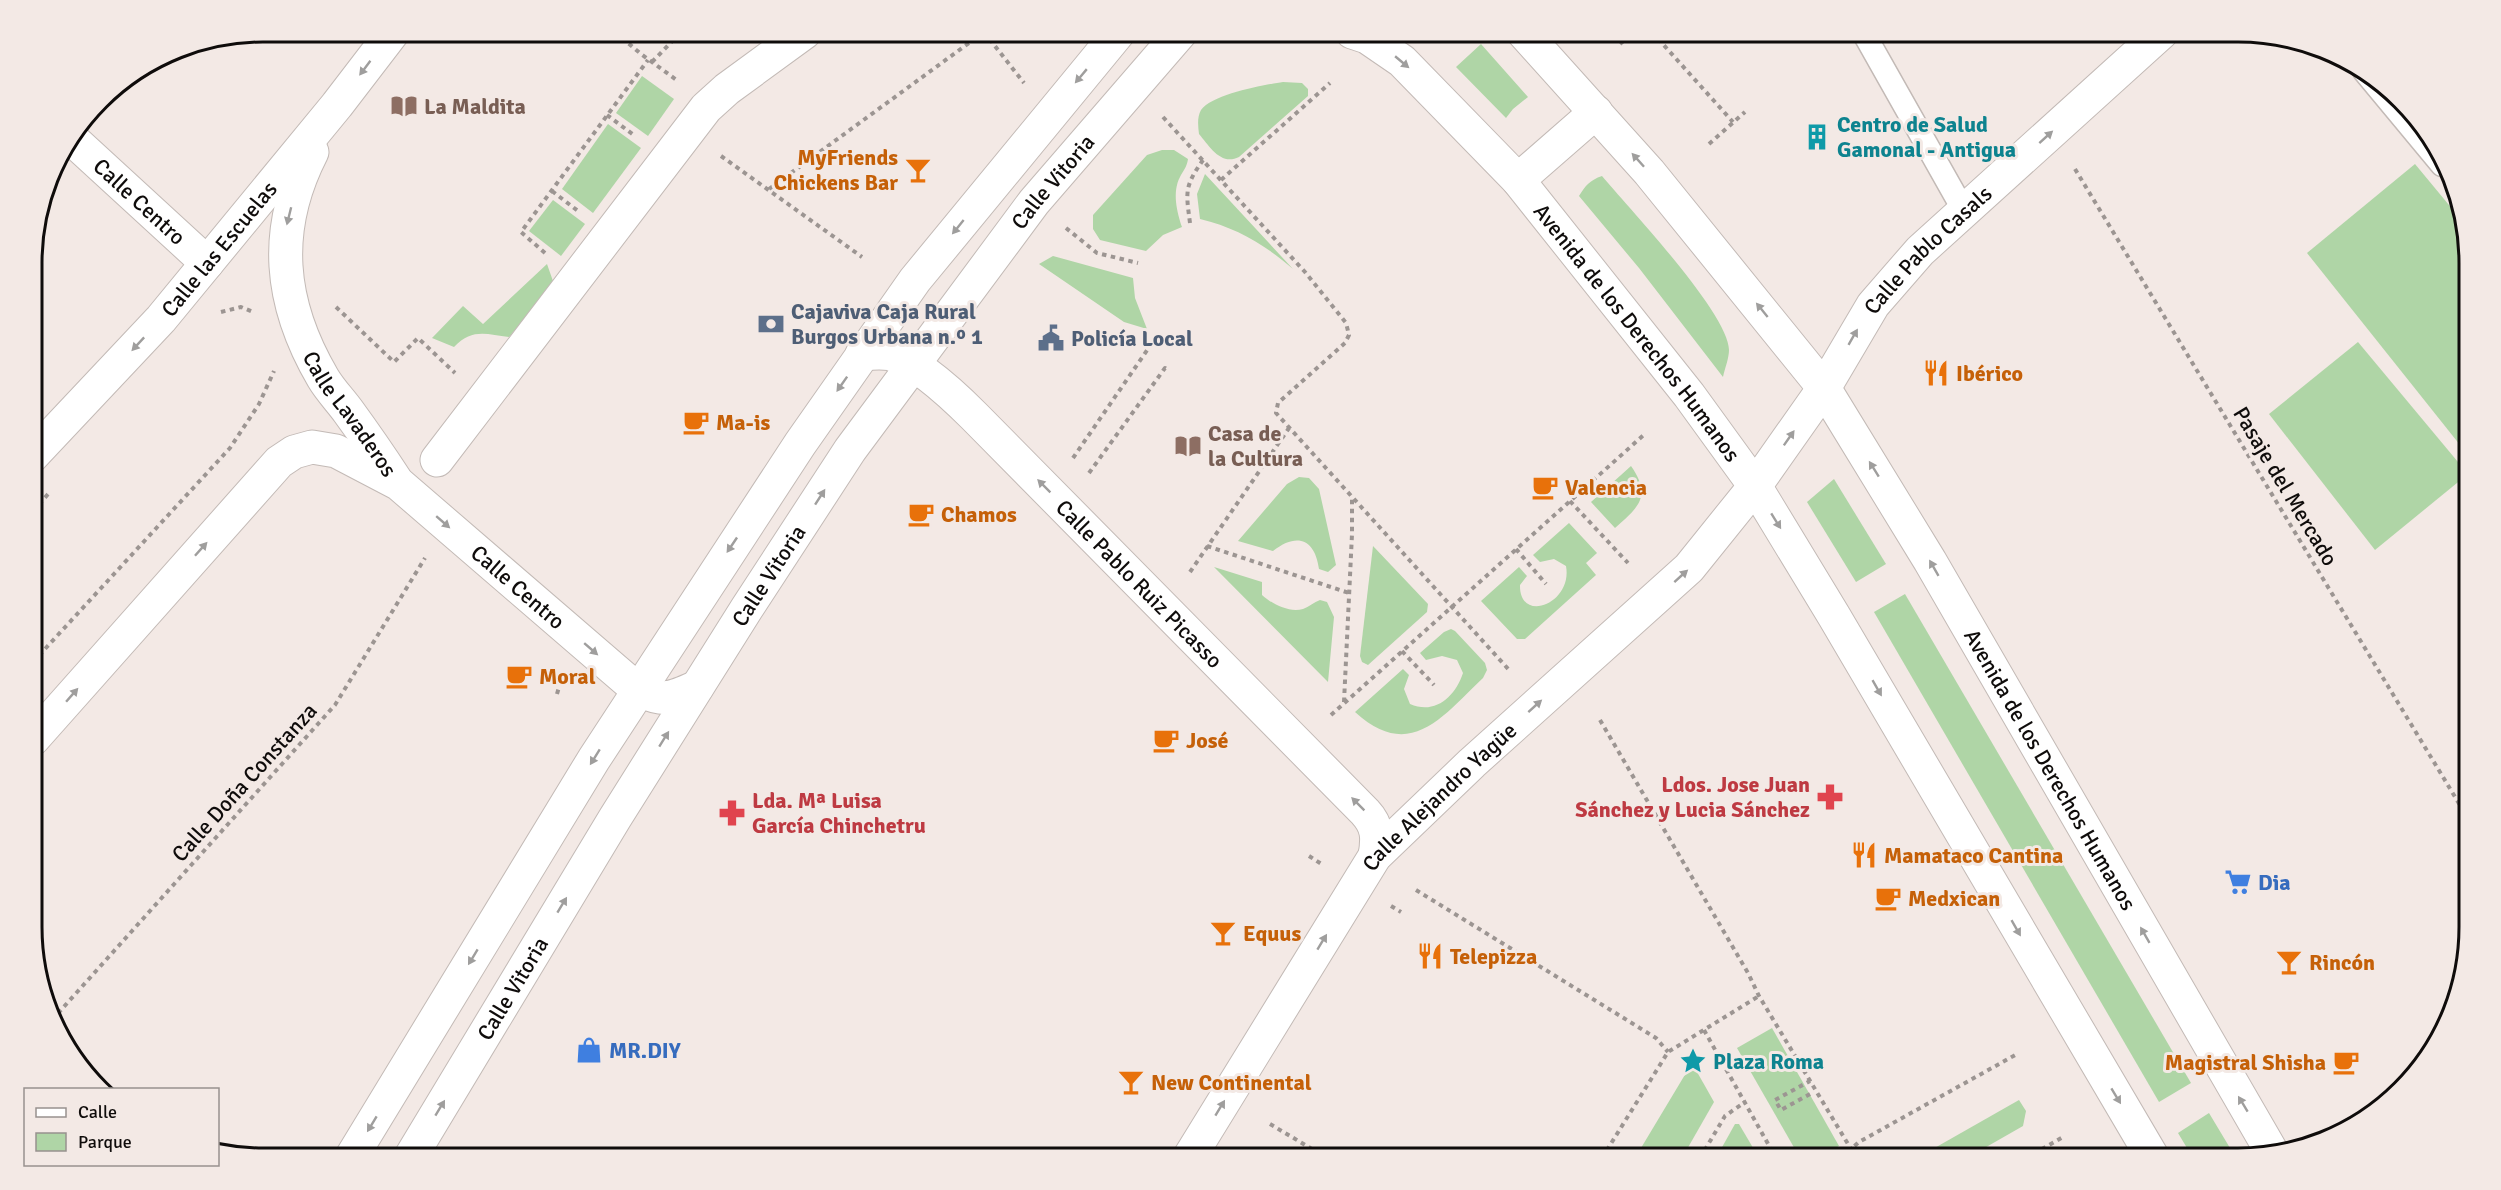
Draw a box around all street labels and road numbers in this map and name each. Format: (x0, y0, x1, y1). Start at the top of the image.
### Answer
street label: Calle Vitoria (1005, 129, 1100, 235)
street label: Calle Centro (88, 153, 191, 251)
street label: Calle las Escuelas (155, 176, 283, 322)
street label: Calle Pablo Casals (1858, 180, 1997, 319)
street label: Avenida de los Derechos Humanos (1528, 198, 1746, 467)
street label: Calle Lavaderos (297, 347, 403, 482)
street label: Pasaje del Mercado (2227, 402, 2344, 571)
street label: Calle Pablo Ruiz Picasso (1050, 494, 1228, 674)
street label: Calle Vitoria (726, 520, 812, 631)
street label: Calle Centro (465, 539, 570, 635)
street label: Avenida de los Derechos Humanos (1958, 624, 2142, 915)
street label: Calle Doña Constanza (166, 697, 323, 867)
street label: Calle Alejandro Yagüe (1356, 717, 1522, 876)
street label: Calle Vitoria (471, 932, 554, 1045)

